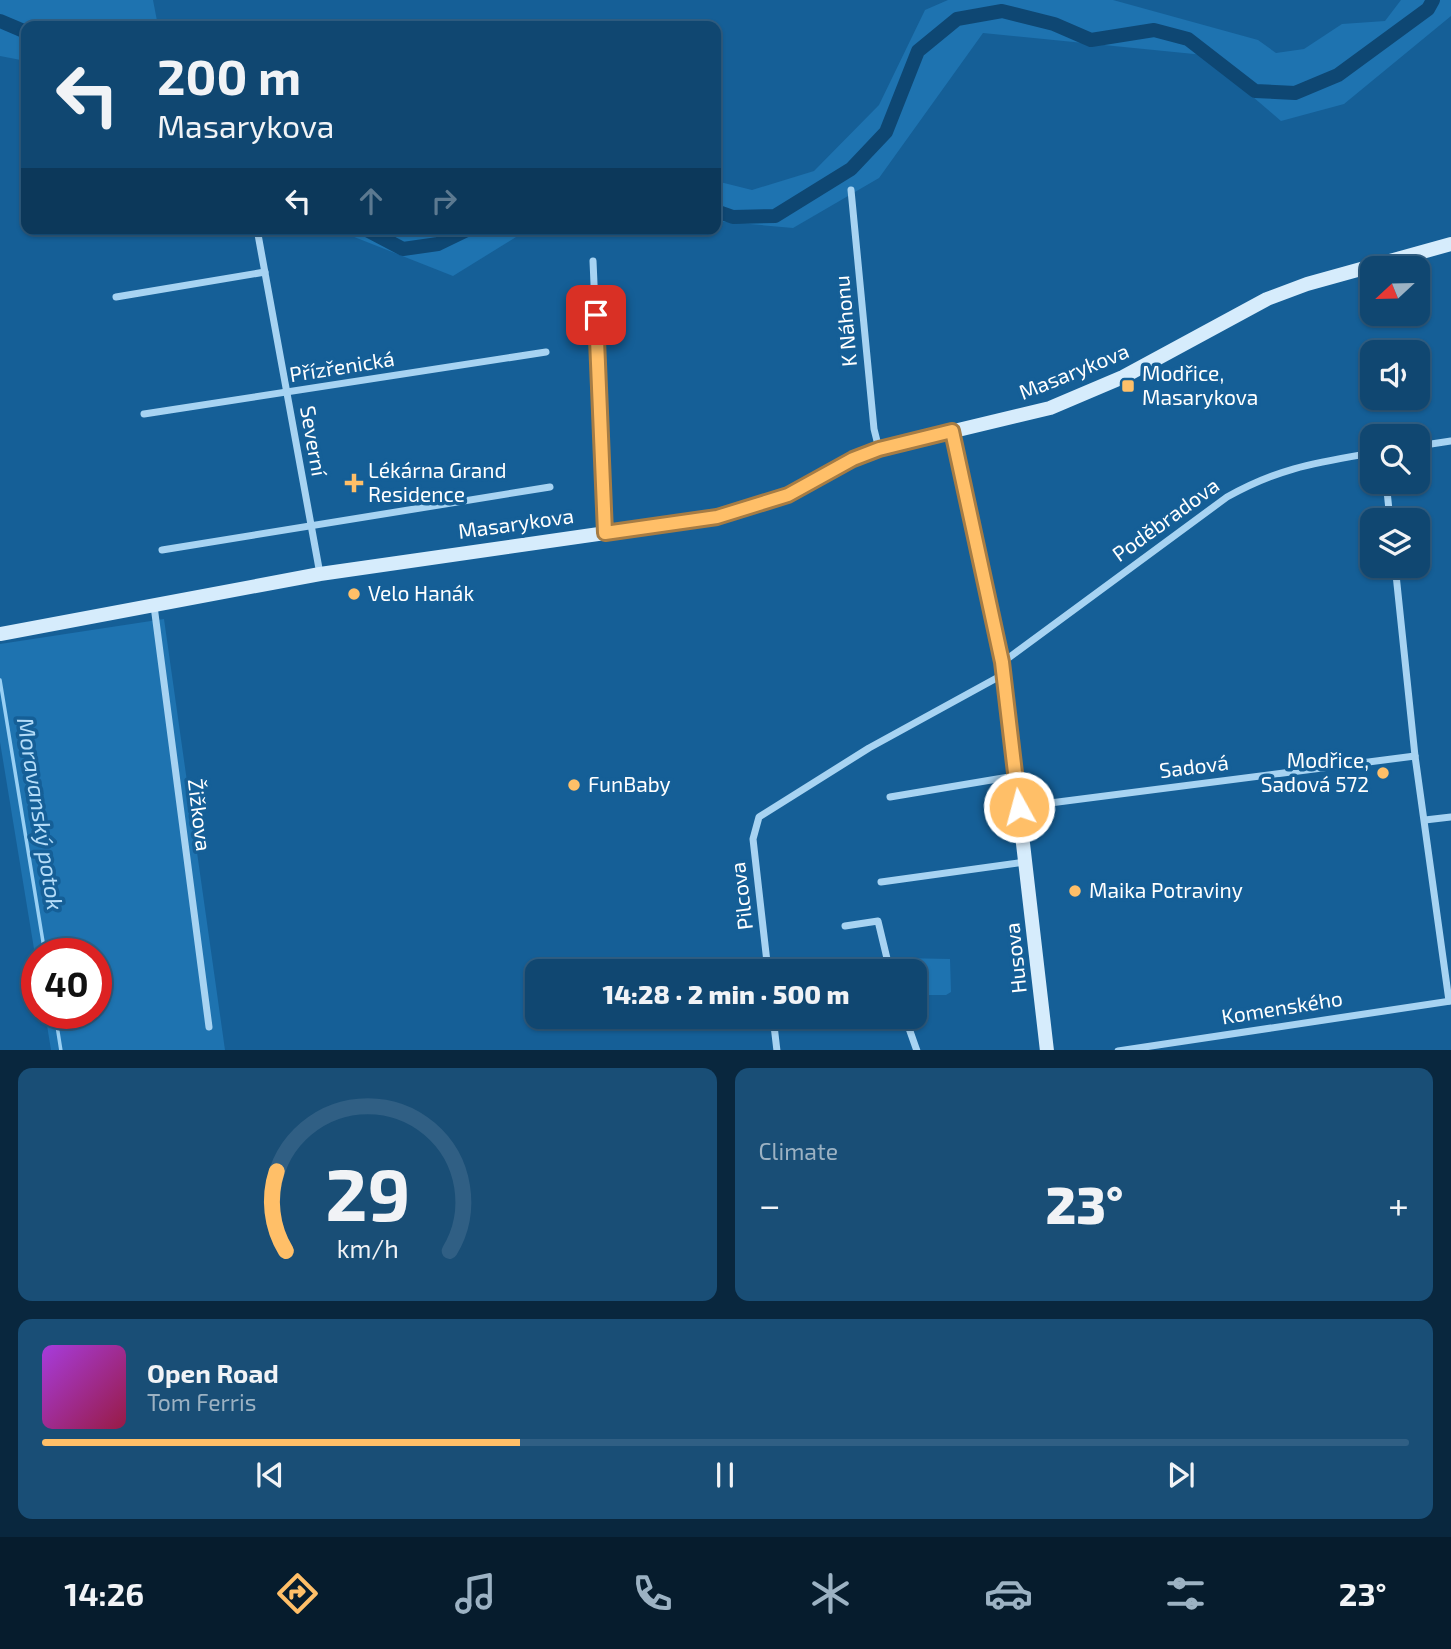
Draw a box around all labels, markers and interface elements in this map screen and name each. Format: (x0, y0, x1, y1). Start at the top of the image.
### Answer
text: 200 m (157, 46, 301, 105)
icon: left (42, 49, 133, 140)
text: Masarykova (157, 106, 334, 144)
icon: left (279, 182, 317, 220)
icon: ahead (352, 182, 390, 220)
icon: right (425, 182, 463, 220)
north arrow (1360, 256, 1430, 326)
map controls (1360, 256, 1430, 578)
street label: K Náhonu (828, 274, 861, 368)
pin (566, 285, 626, 345)
icon: arrive (577, 296, 615, 334)
street label: Masarykova (1015, 337, 1132, 404)
button: sound (1360, 340, 1430, 410)
street label: Přízřenická (287, 345, 396, 386)
place label: Modřice, Masarykova (1142, 360, 1258, 409)
marker: Modřice, Masarykova (1120, 378, 1136, 394)
street label: Severní (296, 404, 333, 479)
button: search (1360, 424, 1430, 494)
place label: Lékárna Grand Residence (368, 457, 506, 506)
street label: Poděbradova (1107, 472, 1223, 566)
marker: Lékárna Grand Residence (346, 475, 362, 491)
street label: Masarykova (456, 502, 575, 543)
button: layers (1360, 508, 1430, 578)
place label: Velo Hanák (368, 580, 474, 605)
marker: Velo Hanák (346, 586, 362, 602)
water label: Moravanský potok (12, 716, 70, 912)
place label: Modřice, Sadová 572 (1261, 747, 1369, 796)
street label: Sadová (1158, 749, 1230, 782)
marker: Modřice, Sadová 572 (1375, 765, 1391, 781)
position arrow (982, 770, 1056, 844)
place label: FunBaby (588, 771, 671, 796)
street label: Žižkova (184, 777, 217, 852)
marker: FunBaby (566, 777, 582, 793)
street label: Pilcova (724, 861, 757, 932)
place label: Maika Potraviny (1089, 877, 1243, 902)
marker: Maika Potraviny (1067, 883, 1083, 899)
street label: Husova (998, 922, 1031, 995)
speed limit sign: 40 (21, 938, 112, 1029)
text: 14:28 · 2 min · 500 m (603, 978, 849, 1009)
street label: Komenského (1219, 985, 1344, 1028)
text: Climate (759, 1137, 838, 1165)
text: 29 (325, 1148, 410, 1236)
text: 23° (1045, 1172, 1123, 1234)
text: − (759, 1181, 781, 1227)
text: + (1388, 1181, 1409, 1227)
text: km/h (336, 1232, 398, 1262)
text: Open Road (147, 1357, 279, 1388)
text: Tom Ferris (147, 1388, 256, 1416)
icon: previous (251, 1456, 289, 1494)
icon: pause (706, 1456, 744, 1494)
icon: next (1162, 1456, 1200, 1494)
icon: directions (273, 1569, 322, 1618)
icon: music (451, 1569, 500, 1618)
icon: phone (628, 1569, 677, 1618)
icon: climate (806, 1569, 855, 1618)
icon: car (984, 1569, 1033, 1618)
icon: filters (1161, 1569, 1210, 1618)
text: 14:26 (64, 1574, 144, 1612)
text: 23° (1339, 1574, 1387, 1612)

